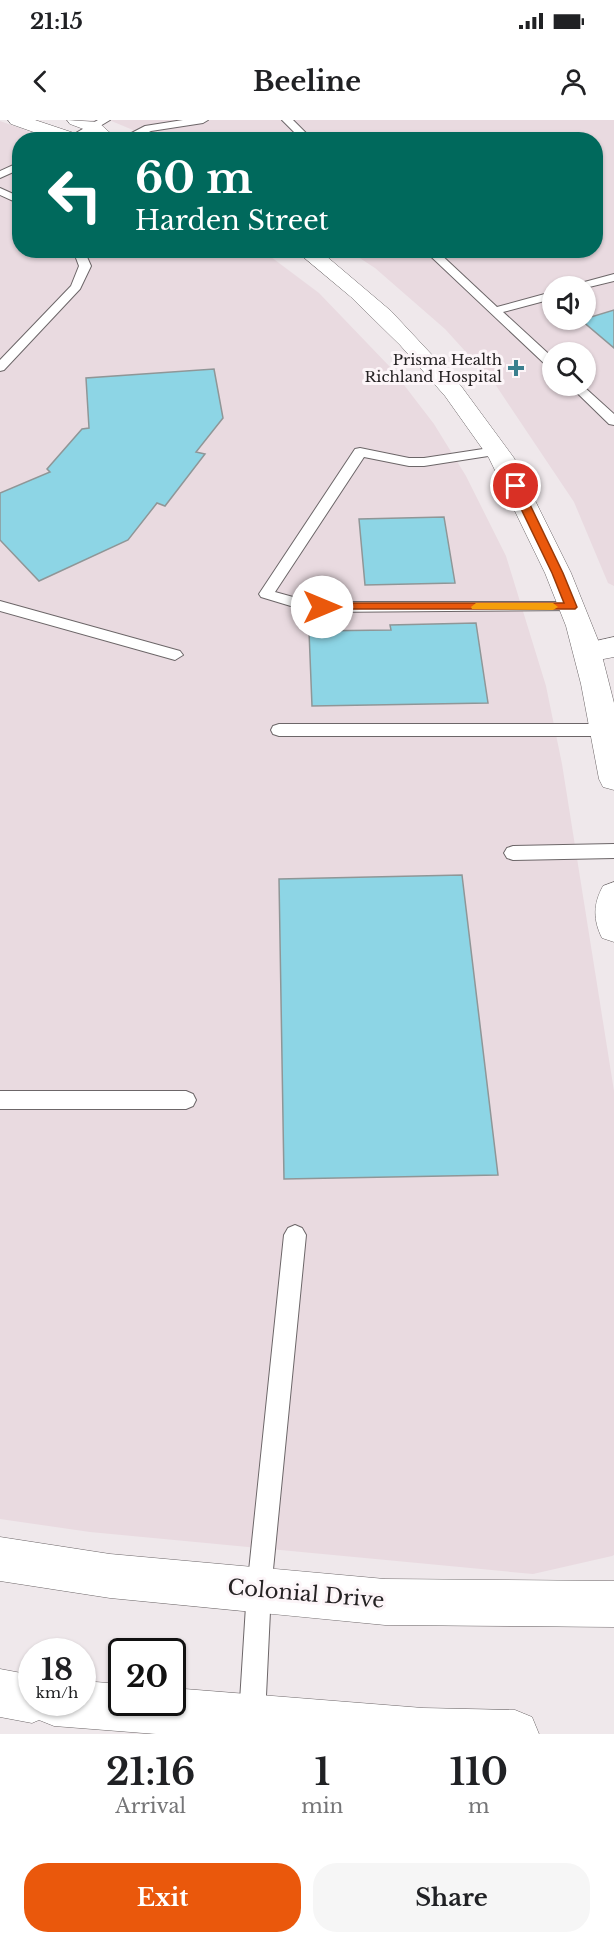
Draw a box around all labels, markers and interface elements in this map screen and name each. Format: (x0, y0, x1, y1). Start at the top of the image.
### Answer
text: 21:15 (30, 8, 83, 35)
icon: back (24, 65, 57, 98)
text: Beeline (253, 65, 361, 98)
icon: person (557, 65, 590, 98)
text: 60 m (135, 152, 253, 204)
icon: left (36, 156, 114, 234)
text: Harden Street (135, 204, 329, 237)
map controls (542, 276, 596, 396)
button: sound (542, 276, 596, 330)
button: search (542, 342, 596, 396)
place label: Prisma Health Richland Hospital (365, 350, 502, 386)
marker: Prisma Health Richland Hospital (507, 359, 525, 377)
pin (490, 460, 541, 511)
icon: arrive (499, 469, 532, 502)
position arrow (290, 575, 354, 639)
street label: Colonial Drive (227, 1574, 385, 1614)
speed limit sign: 20 (108, 1638, 186, 1716)
text: 18 (41, 1651, 73, 1688)
text: km/h (36, 1683, 78, 1702)
text: 21:16 (106, 1750, 195, 1795)
text: 1 (315, 1750, 330, 1795)
text: 110 (449, 1750, 508, 1795)
text: Arrival (115, 1794, 186, 1818)
text: min (301, 1794, 343, 1818)
text: m (468, 1794, 489, 1818)
button: Exit (24, 1863, 301, 1932)
button: Share (313, 1863, 590, 1932)

